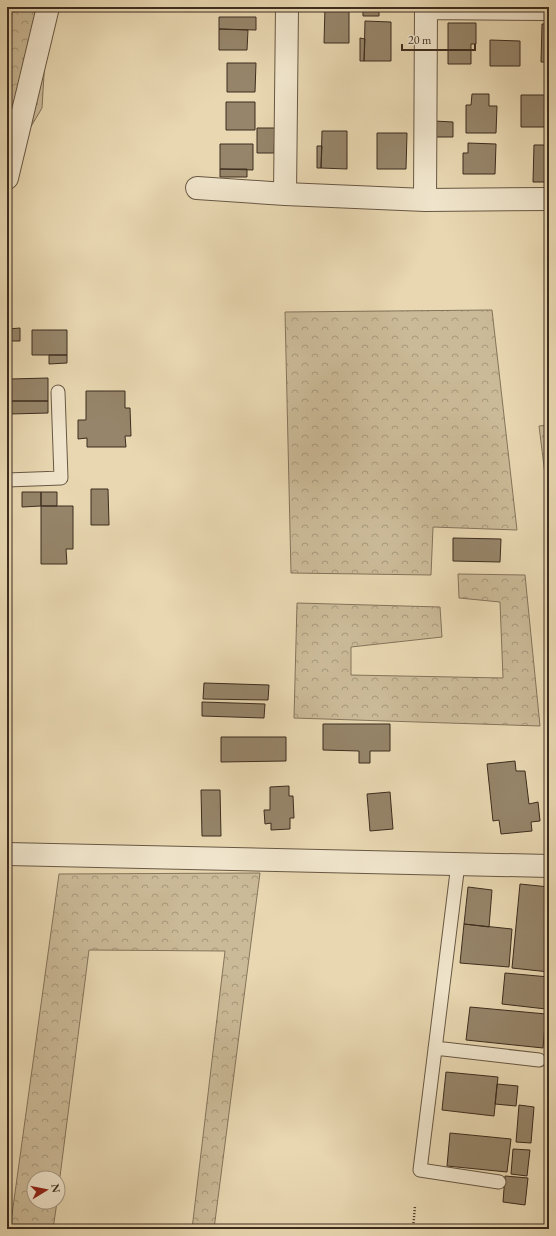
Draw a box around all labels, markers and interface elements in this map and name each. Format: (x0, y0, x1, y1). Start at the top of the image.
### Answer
scale bar (402, 26, 475, 52)
text: 20 m (408, 32, 432, 48)
north arrow (26, 1170, 66, 1210)
text: N (48, 1183, 64, 1194)

